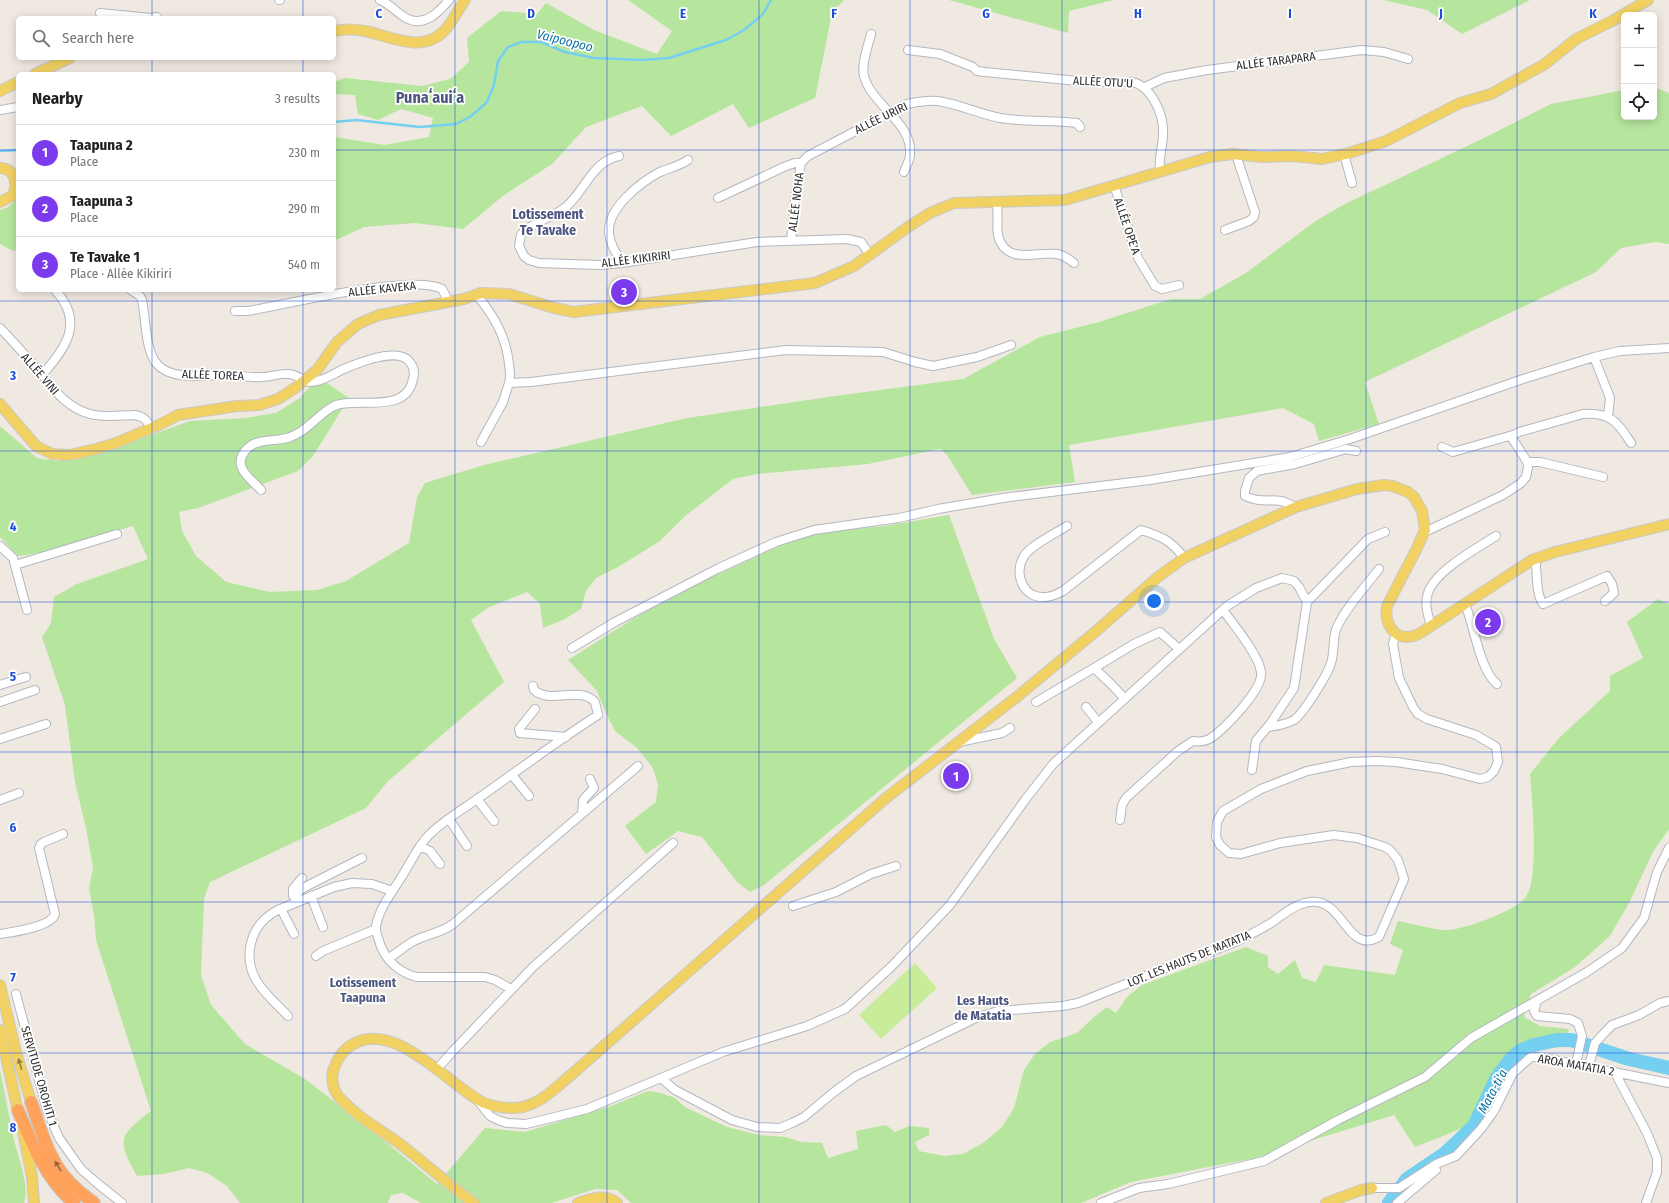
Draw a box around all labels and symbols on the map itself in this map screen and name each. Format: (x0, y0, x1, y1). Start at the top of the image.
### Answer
text: C (376, 6, 383, 21)
text: D (527, 6, 535, 21)
text: E (680, 6, 686, 21)
text: F (831, 6, 837, 21)
text: G (982, 6, 990, 21)
text: H (1134, 6, 1142, 21)
text: I (1288, 6, 1292, 21)
text: J (1438, 6, 1443, 21)
text: K (1589, 6, 1597, 21)
water label: Vaipoopoo (535, 26, 595, 55)
street label: ALLÉE TARAPARA (1235, 48, 1317, 73)
street label: ALLÉE OTU'U (1073, 72, 1133, 91)
district label: Punaʻauiʻa (396, 88, 464, 107)
street label: ALLÉE URIRI (852, 98, 910, 137)
street label: ALLÉE NOHA (784, 171, 807, 232)
street label: ALLÉE OPE'A (1111, 196, 1144, 257)
district label: Lotissement Te Tavake (512, 206, 585, 239)
street label: ALLÉE KIKIRIRI (601, 247, 671, 270)
street label: ALLÉE KAVEKA (347, 277, 417, 300)
pin: 3 (611, 277, 637, 307)
street label: ALLÉE VINI (18, 350, 63, 398)
street label: ALLÉE TOREA (182, 366, 245, 383)
text: 3 (9, 368, 16, 383)
text: 4 (10, 519, 17, 534)
your location (1144, 591, 1164, 611)
pin: 2 (1475, 607, 1501, 637)
text: 5 (10, 669, 16, 684)
pin: 1 (943, 761, 969, 791)
text: 6 (10, 820, 17, 835)
street label: LOT. LES HAUTS DE MATATIA (1125, 928, 1253, 990)
text: 7 (10, 970, 16, 985)
district label: Lotissement Taapuna (330, 975, 397, 1005)
district label: Les Hauts de Matatia (954, 993, 1012, 1023)
street label: SERVITUDE OROHITI 1 (18, 1024, 60, 1128)
street label: AROA MATATIA 2 (1537, 1051, 1615, 1079)
one-way arrow (17, 1058, 23, 1070)
water label: Mata-ti'a (1475, 1066, 1510, 1116)
text: 8 (10, 1120, 17, 1135)
one-way arrow (54, 1160, 61, 1172)

